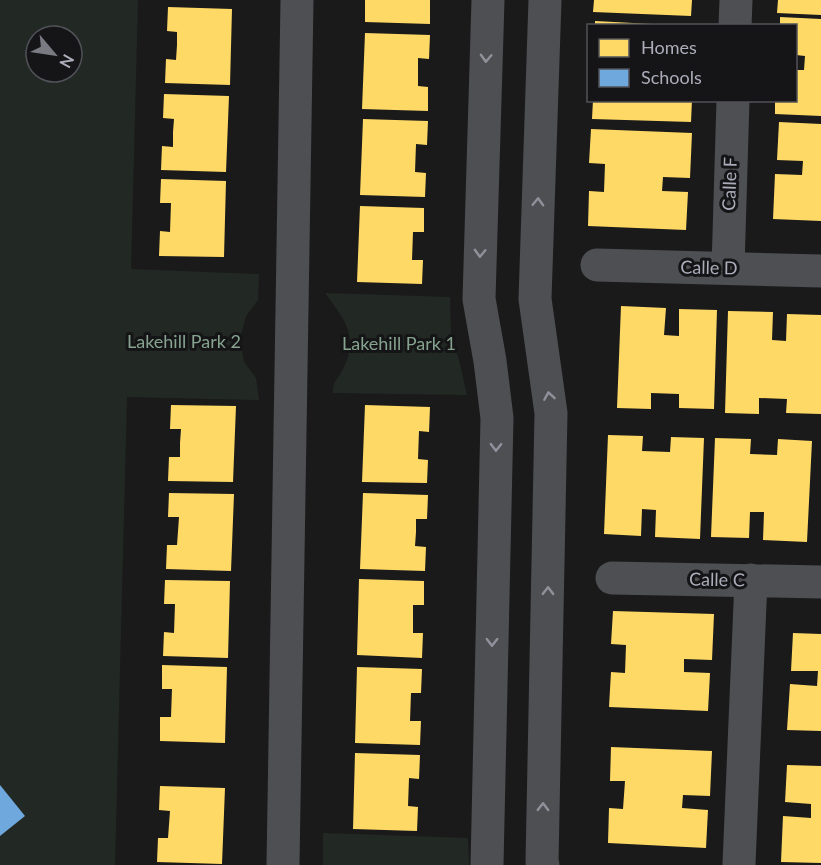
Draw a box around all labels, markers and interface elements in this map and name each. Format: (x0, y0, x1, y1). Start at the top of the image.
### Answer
north arrow (24, 24, 84, 84)
legend (587, 24, 797, 102)
text: Homes (641, 36, 697, 58)
text: N (56, 52, 79, 72)
one-way arrow (480, 54, 492, 63)
text: Schools (641, 66, 702, 88)
street label: Calle F (717, 157, 741, 211)
one-way arrow (532, 197, 544, 206)
one-way arrow (474, 249, 486, 258)
street label: Calle D (680, 256, 738, 278)
park label: Lakehill Park 2 (127, 330, 241, 352)
park label: Lakehill Park 1 (342, 332, 456, 354)
one-way arrow (543, 391, 555, 401)
one-way arrow (490, 442, 502, 451)
street label: Calle C (689, 568, 745, 590)
one-way arrow (541, 586, 554, 595)
one-way arrow (486, 637, 498, 646)
one-way arrow (537, 802, 549, 811)

